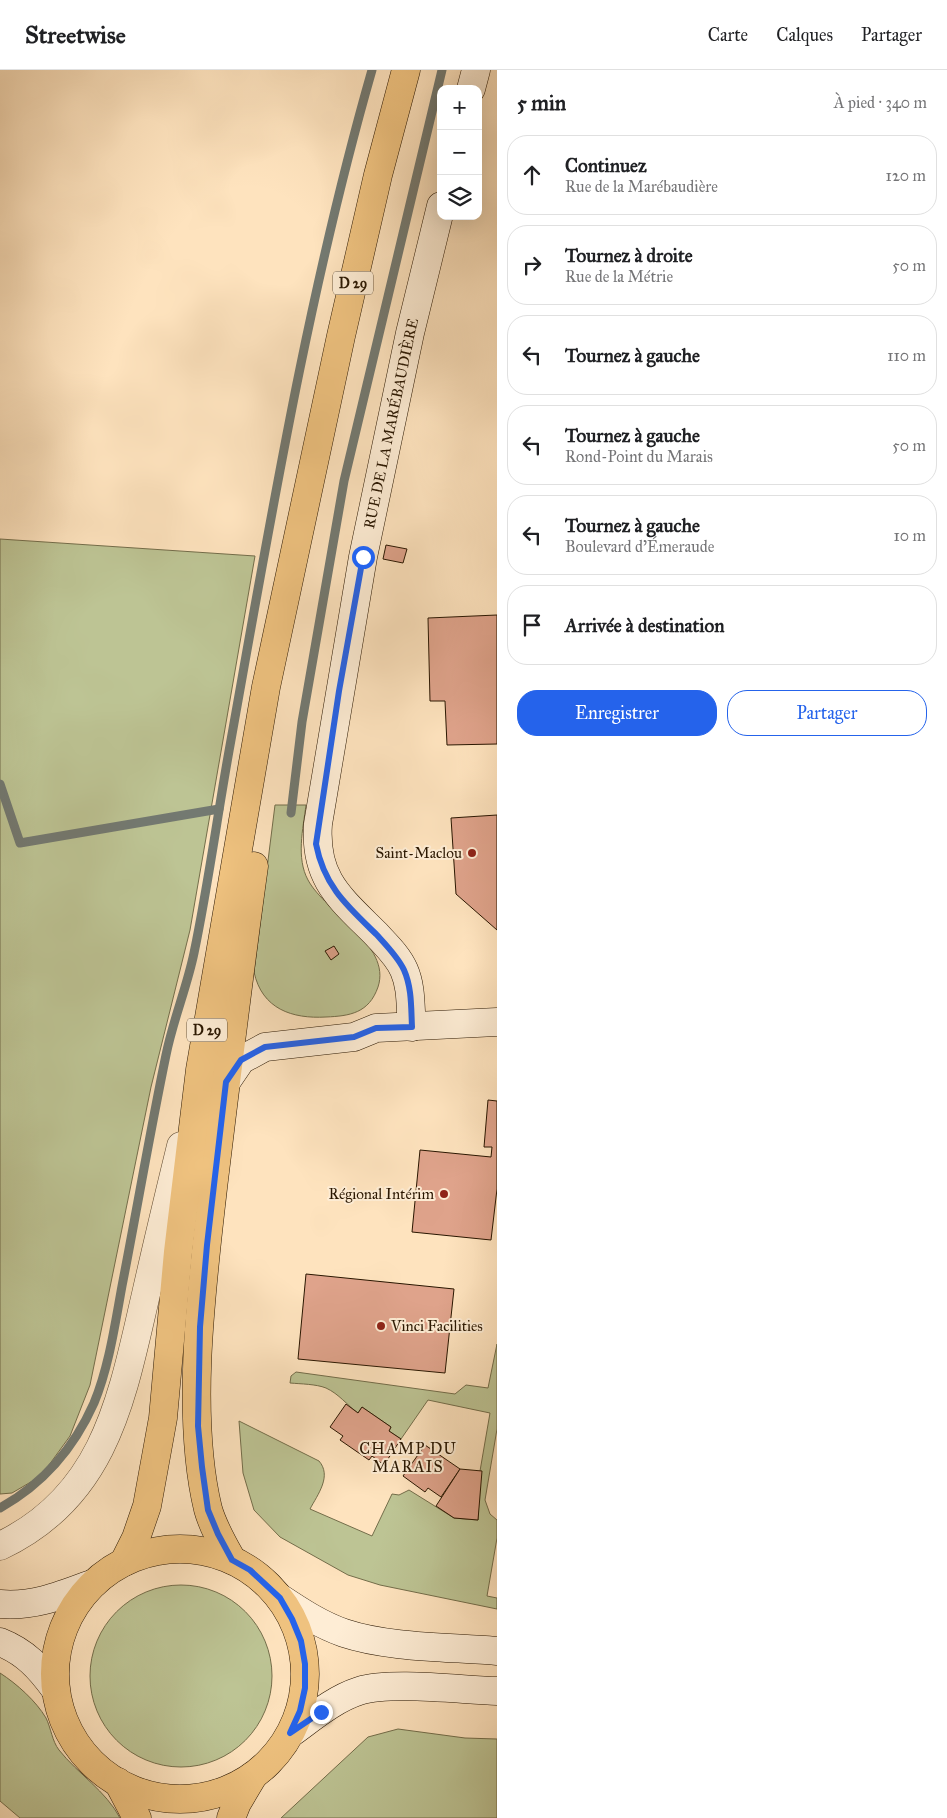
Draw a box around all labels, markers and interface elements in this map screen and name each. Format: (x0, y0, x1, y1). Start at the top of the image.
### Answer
text: Streetwise (25, 20, 126, 50)
text: Carte (708, 24, 748, 46)
text: Calques (776, 24, 833, 46)
text: Partager (861, 24, 922, 46)
map controls (437, 85, 482, 220)
button: + (437, 85, 482, 130)
text: 5 min (517, 90, 566, 116)
text: À pied · 340 m (834, 93, 927, 112)
button: − (437, 130, 482, 175)
text: Continuez (565, 154, 647, 177)
icon: ahead (518, 161, 546, 189)
text: 120 m (886, 166, 926, 185)
button: layers (437, 175, 482, 220)
text: Rue de la Marébaudière (565, 177, 718, 196)
text: Tournez à droite (565, 244, 693, 267)
icon: right (518, 251, 546, 279)
text: 50 m (892, 256, 926, 275)
text: Rue de la Métrie (565, 267, 673, 286)
road number: D 29 (333, 272, 373, 294)
street label: RUE DE LA MARÉBAUDIÈRE (360, 316, 422, 530)
icon: left (518, 341, 546, 369)
text: Tournez à gauche (565, 344, 700, 367)
text: 110 m (887, 346, 926, 365)
text: Tournez à gauche (565, 424, 700, 447)
icon: left (518, 431, 546, 459)
text: 50 m (892, 436, 926, 455)
text: Rond-Point du Marais (565, 447, 713, 466)
text: Tournez à gauche (565, 514, 700, 537)
icon: left (518, 521, 546, 549)
text: 10 m (894, 526, 926, 545)
text: Boulevard d'Émeraude (565, 537, 714, 556)
route start (352, 546, 375, 569)
icon: arrive (518, 611, 546, 639)
text: Arrivée à destination (565, 614, 724, 637)
button: Enregistrer (517, 690, 717, 736)
button: Partager (727, 690, 927, 736)
place label: Saint-Maclou (376, 844, 462, 862)
marker: Saint-Maclou (466, 847, 478, 859)
road number: D 29 (187, 1018, 227, 1042)
place label: Régional Intérim (328, 1185, 434, 1203)
marker: Régional Intérim (438, 1188, 450, 1200)
place label: Vinci Facilities (390, 1317, 483, 1335)
marker: Vinci Facilities (375, 1320, 387, 1332)
district label: CHAMP DU MARAIS (359, 1439, 457, 1476)
route end (310, 1701, 333, 1724)

